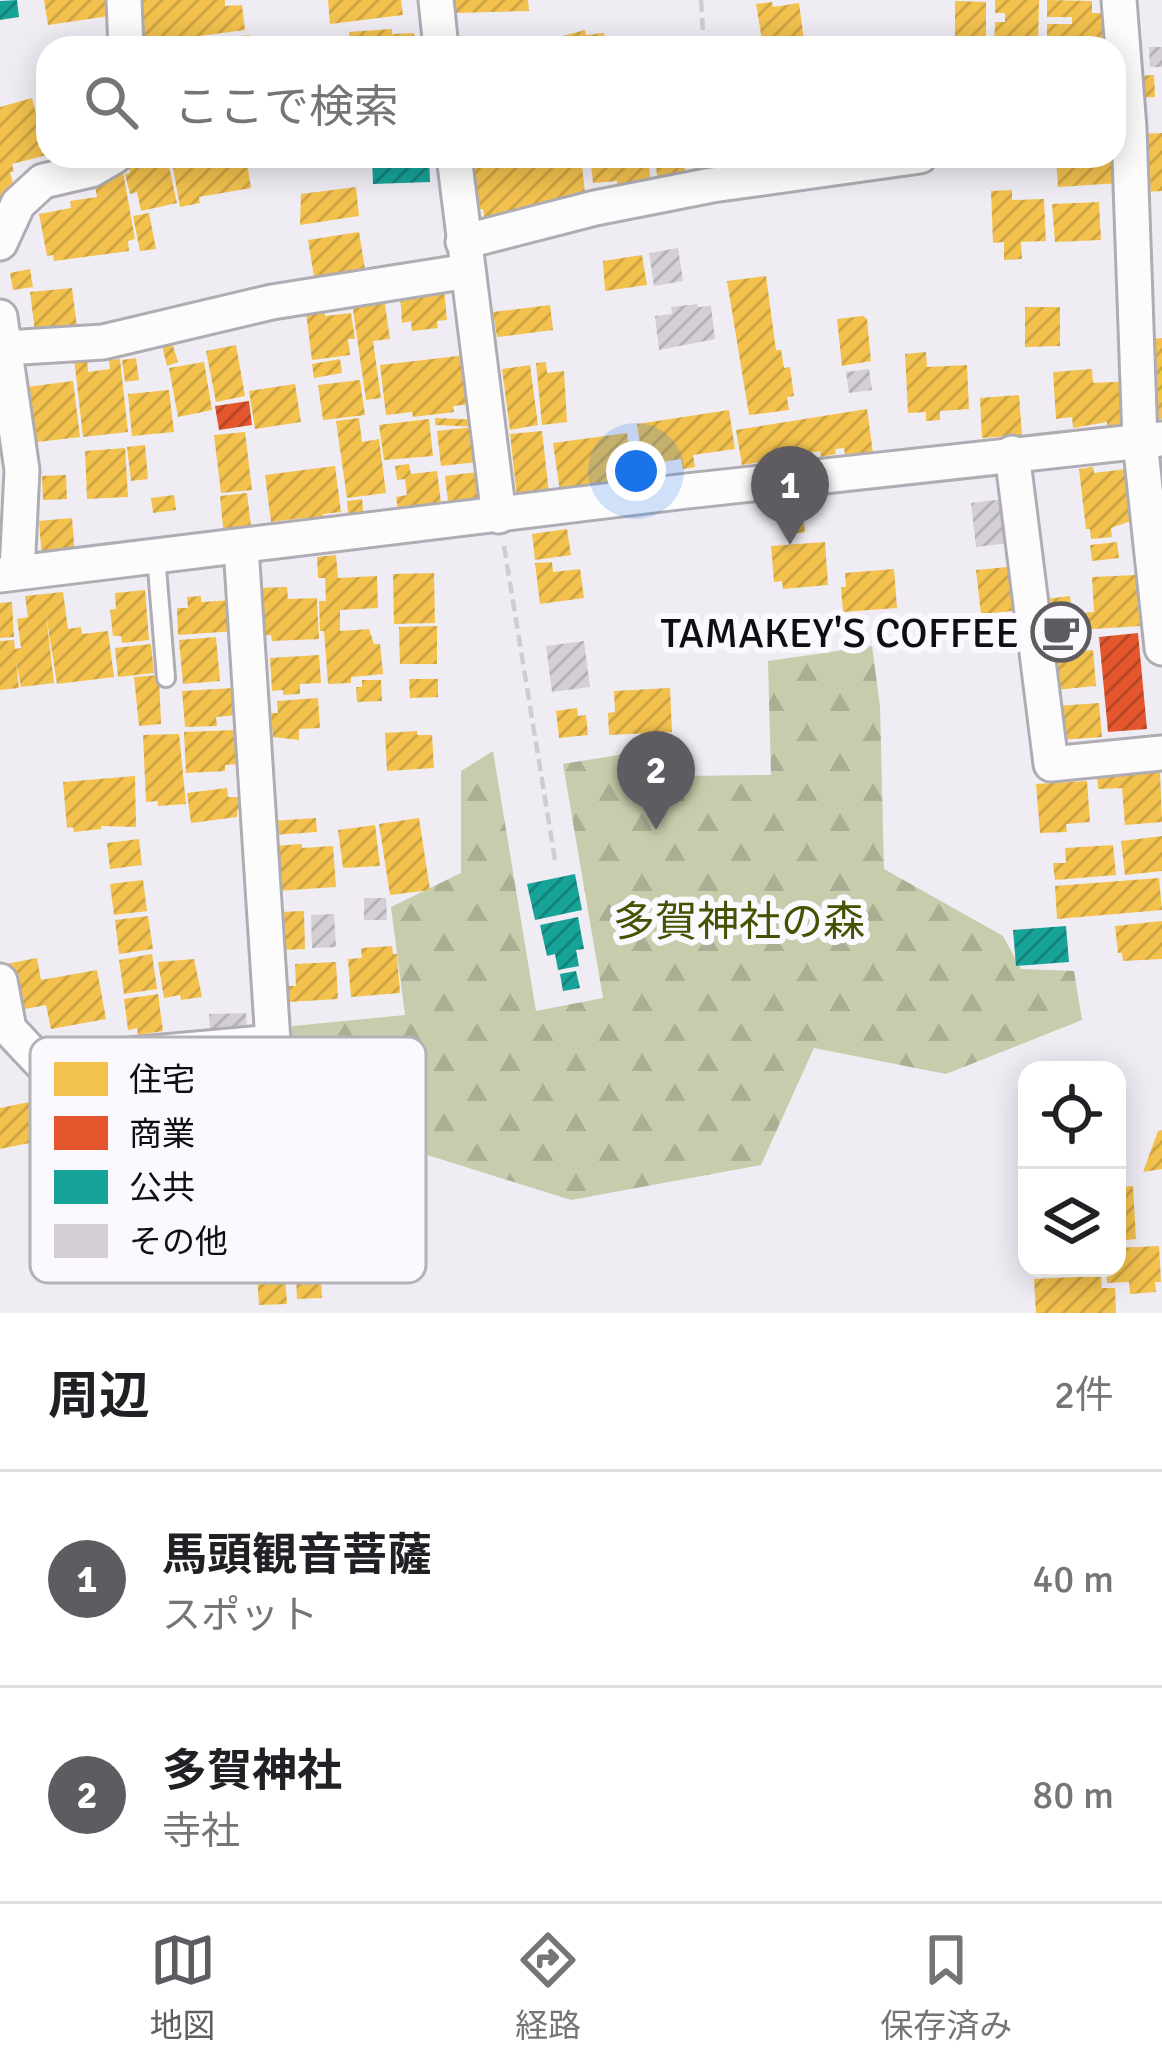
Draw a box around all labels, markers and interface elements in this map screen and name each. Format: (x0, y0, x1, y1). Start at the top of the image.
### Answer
search box (36, 36, 1126, 168)
icon: search (78, 69, 144, 135)
text: ここで検索 (174, 80, 399, 135)
your location (606, 441, 666, 501)
pin: 1 (751, 446, 829, 545)
cafe icon: TAMAKEY'S COFFEE (1030, 601, 1092, 663)
place label: TAMAKEY'S COFFEE (660, 608, 1019, 659)
pin: 2 (617, 731, 695, 830)
park label: 多賀神社の森 (613, 897, 865, 948)
legend (30, 1037, 426, 1283)
text: 住宅 (129, 1060, 195, 1101)
map controls (1018, 1061, 1126, 1277)
button: locate (1018, 1061, 1126, 1169)
text: 商業 (129, 1114, 195, 1155)
text: 公共 (129, 1168, 195, 1209)
button: layers (1018, 1169, 1126, 1277)
text: その他 (129, 1222, 228, 1263)
text: 周辺 (48, 1365, 150, 1428)
text: 2件 (1054, 1371, 1114, 1419)
text: 馬頭観音菩薩 (162, 1528, 432, 1583)
text: 1 (76, 1555, 98, 1603)
text: 40 m (1032, 1555, 1114, 1603)
text: スポット (162, 1591, 318, 1639)
text: 多賀神社 (162, 1744, 342, 1799)
text: 2 (76, 1771, 98, 1819)
text: 80 m (1032, 1771, 1114, 1819)
text: 寺社 (162, 1807, 240, 1855)
tab: 地図 (150, 1927, 216, 2047)
tab: 経路 (515, 1927, 581, 2047)
tab: 保存済み (880, 1927, 1012, 2047)

